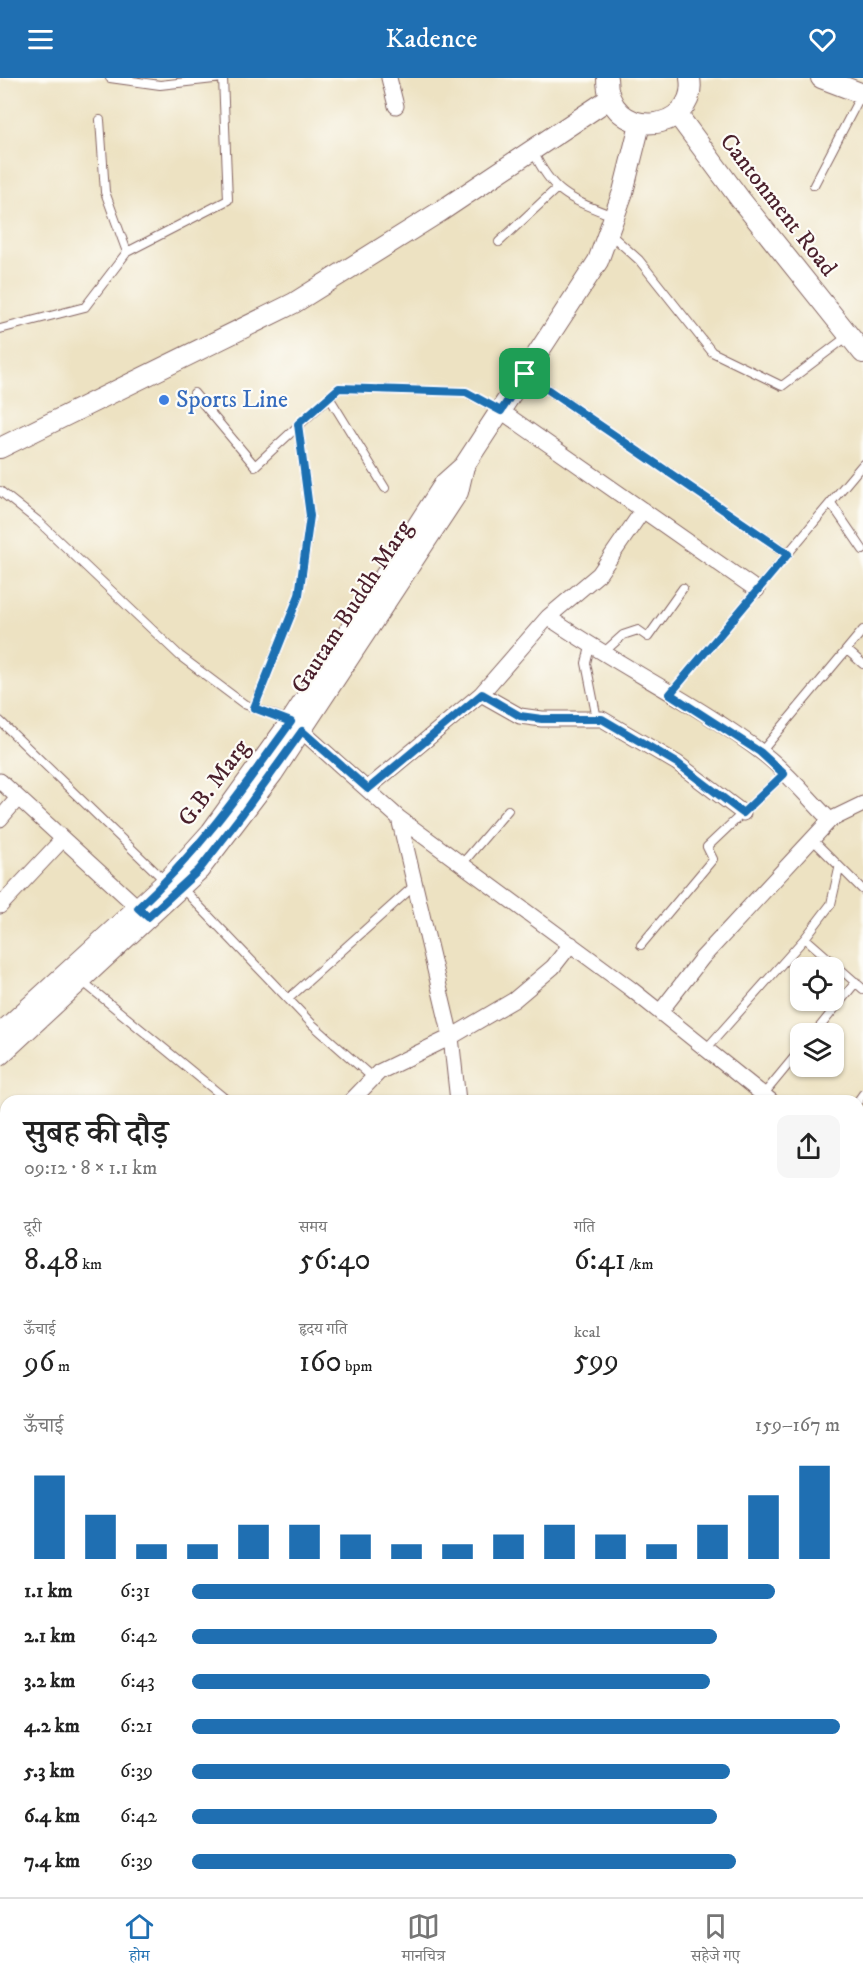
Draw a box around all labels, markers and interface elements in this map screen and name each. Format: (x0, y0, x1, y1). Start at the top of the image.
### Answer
text: Kadence (386, 22, 477, 56)
icon: menu (24, 23, 57, 56)
icon: heart (806, 23, 839, 56)
street label: Cantonment Road (713, 127, 843, 283)
pin (499, 348, 550, 399)
icon: arrive (508, 357, 541, 390)
place label: Sports Line (176, 385, 288, 415)
marker: Sports Line (157, 393, 171, 407)
street label: Gautam Buddh Marg (285, 514, 419, 699)
street label: G.B. Marg (172, 733, 257, 832)
map controls (790, 957, 844, 1077)
button: locate (790, 957, 844, 1011)
button: layers (790, 1023, 844, 1077)
text: सुबह की दौड़ (24, 1113, 168, 1154)
button: share (777, 1115, 840, 1178)
text: 09:12 · 8 × 1.1 km (24, 1156, 157, 1181)
text: दूरी (24, 1217, 41, 1237)
text: समय (299, 1217, 327, 1237)
text: गति (574, 1217, 595, 1237)
text: 8.48 (24, 1242, 79, 1279)
text: 56:40 (299, 1242, 371, 1279)
text: 6:41 (574, 1242, 626, 1279)
text: km (79, 1254, 102, 1274)
text: /km (626, 1254, 653, 1274)
text: ऊँचाई (24, 1319, 56, 1339)
text: हृदय गति (299, 1319, 347, 1339)
text: kcal (574, 1322, 600, 1342)
text: 599 (574, 1342, 619, 1379)
text: 96 (24, 1344, 55, 1381)
text: 160 (299, 1344, 342, 1381)
text: m (55, 1356, 70, 1376)
text: bpm (342, 1356, 373, 1376)
text: 159–167 m (755, 1413, 840, 1438)
text: ऊँचाई (24, 1414, 63, 1439)
text: 1.1 km (24, 1579, 73, 1604)
text: 6:31 (120, 1579, 150, 1604)
text: 2.1 km (24, 1624, 75, 1649)
text: 6:42 (120, 1624, 157, 1649)
text: 3.2 km (24, 1669, 75, 1694)
text: 6:43 (120, 1669, 155, 1694)
text: 4.2 km (24, 1714, 80, 1739)
text: 6:21 (120, 1714, 153, 1739)
text: 5.3 km (24, 1759, 75, 1784)
text: 6:39 (120, 1759, 153, 1784)
text: 6.4 km (24, 1804, 80, 1829)
text: 6:42 (120, 1804, 157, 1829)
text: 7.4 km (24, 1849, 80, 1874)
text: 6:39 (120, 1849, 153, 1874)
tab: होम (123, 1910, 156, 1971)
tab: मानचित्र (402, 1910, 445, 1971)
tab: सहेजे गए (691, 1910, 740, 1971)

